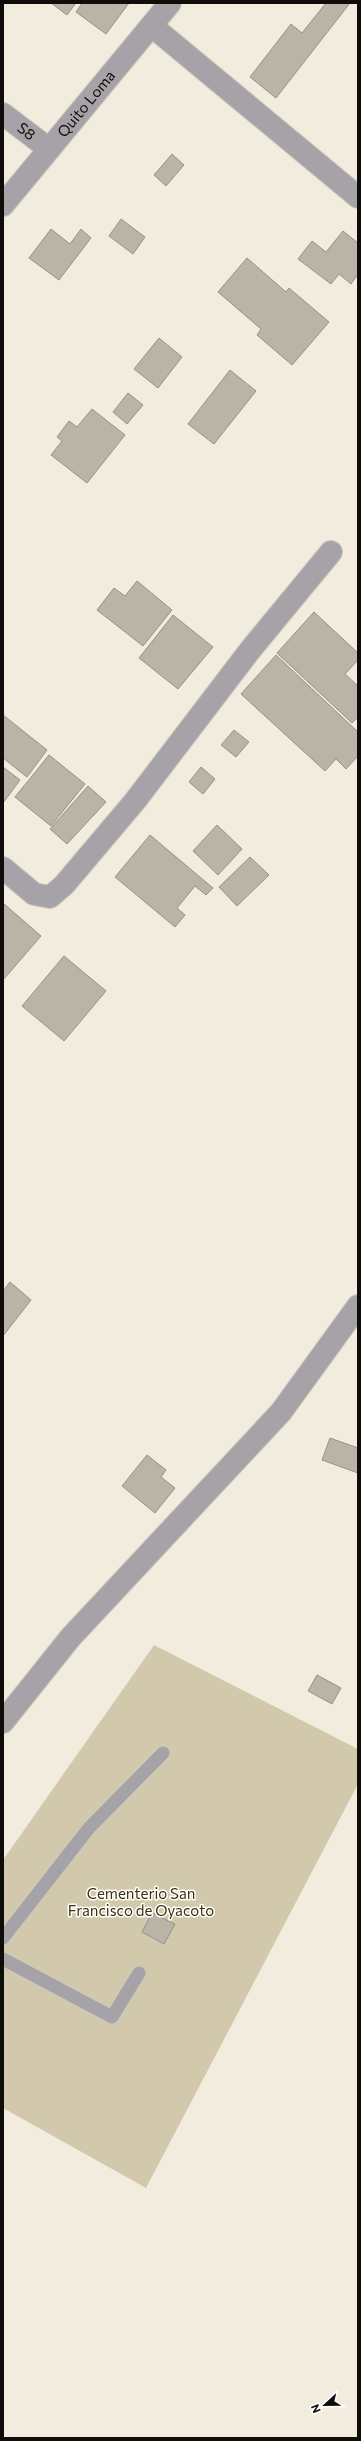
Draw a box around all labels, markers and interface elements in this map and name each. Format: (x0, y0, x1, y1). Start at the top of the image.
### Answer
street label: Quito Loma (53, 66, 118, 140)
street label: S8 (14, 118, 39, 143)
park label: Cementerio San Francisco de Oyacoto (68, 1884, 214, 1919)
north arrow (305, 2385, 345, 2425)
text: N (308, 2403, 323, 2415)

